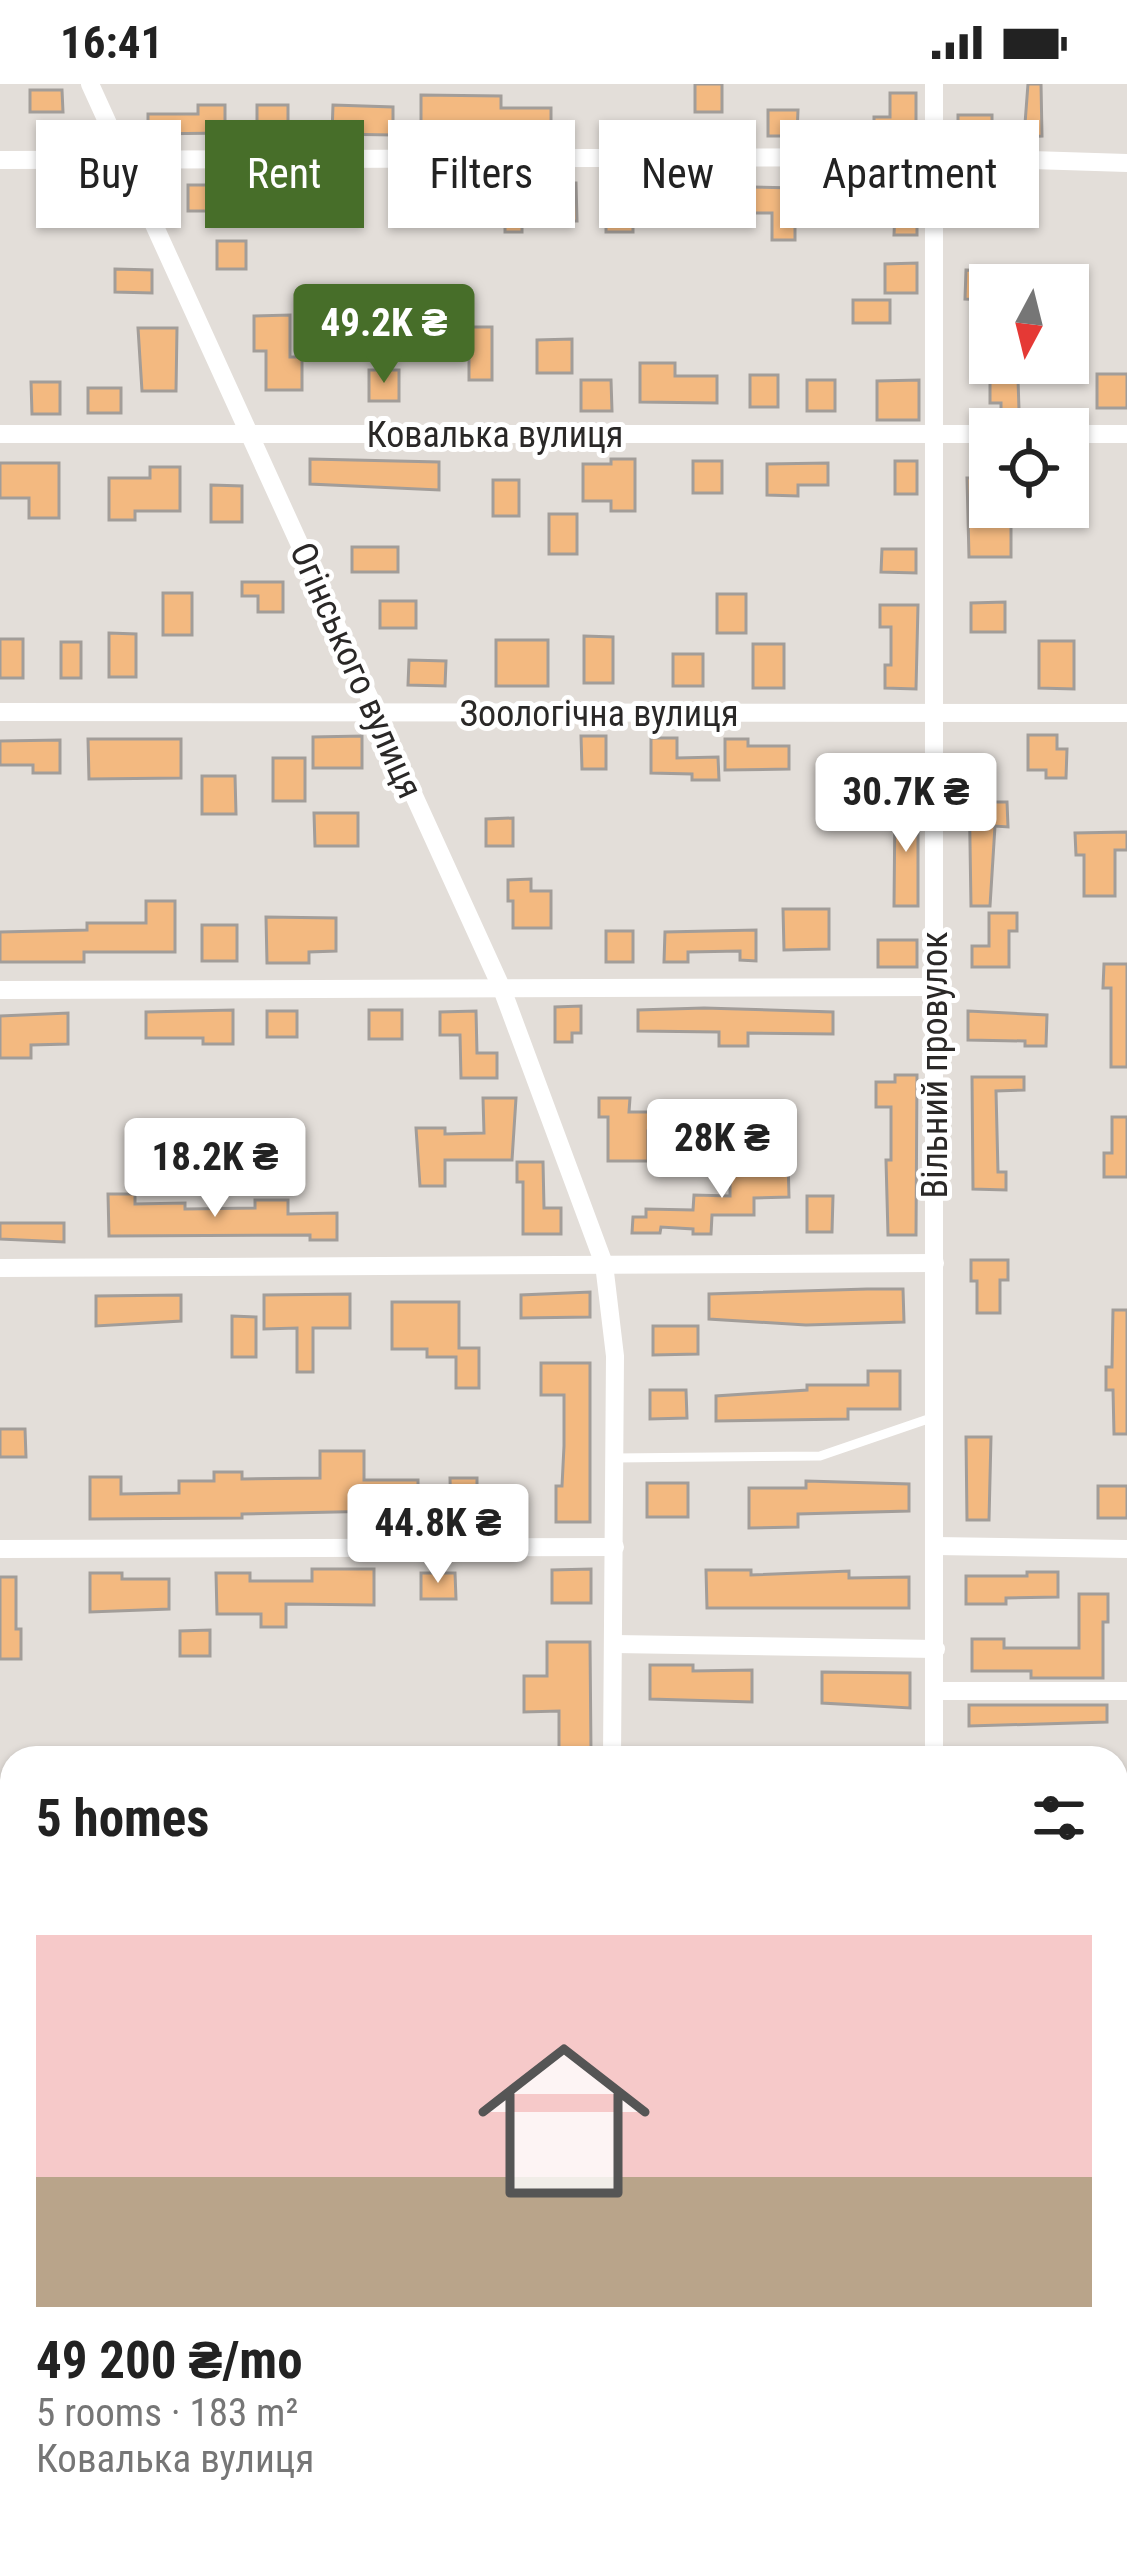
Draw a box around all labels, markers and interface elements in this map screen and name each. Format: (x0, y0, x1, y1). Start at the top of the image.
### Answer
text: 16:41 (60, 16, 163, 69)
chip: Buy (36, 120, 181, 228)
chip: Rent (205, 120, 364, 228)
chip: Filters (388, 120, 575, 228)
chip: New (599, 120, 756, 228)
chip: Apartment (780, 120, 1039, 228)
north arrow (969, 264, 1089, 384)
map controls (969, 264, 1089, 528)
pin: 49.2K ₴ (273, 284, 495, 386)
text: 49.2K ₴ (320, 300, 448, 346)
button: locate (969, 408, 1089, 528)
street label: Ковалька вулиця (367, 414, 623, 456)
street label: Огінського вулиця (281, 536, 431, 805)
street label: Зоологічна вулиця (459, 693, 739, 735)
pin: 30.7K ₴ (795, 753, 1017, 855)
text: 30.7K ₴ (842, 769, 970, 815)
street label: Вільний провулок (914, 932, 956, 1198)
pin: 28K ₴ (638, 1099, 806, 1201)
text: 28K ₴ (674, 1115, 770, 1161)
pin: 18.2K ₴ (104, 1118, 326, 1220)
text: 18.2K ₴ (151, 1134, 279, 1180)
pin: 44.8K ₴ (327, 1484, 549, 1586)
text: 44.8K ₴ (374, 1500, 502, 1546)
icon: filters (1026, 1785, 1092, 1851)
text: 5 homes (36, 1789, 209, 1848)
icon: home (456, 2013, 672, 2229)
text: 49 200 ₴/mo (36, 2331, 303, 2390)
text: 5 rooms · 183 m² (36, 2390, 298, 2436)
text: Ковалька вулиця (36, 2436, 314, 2482)

